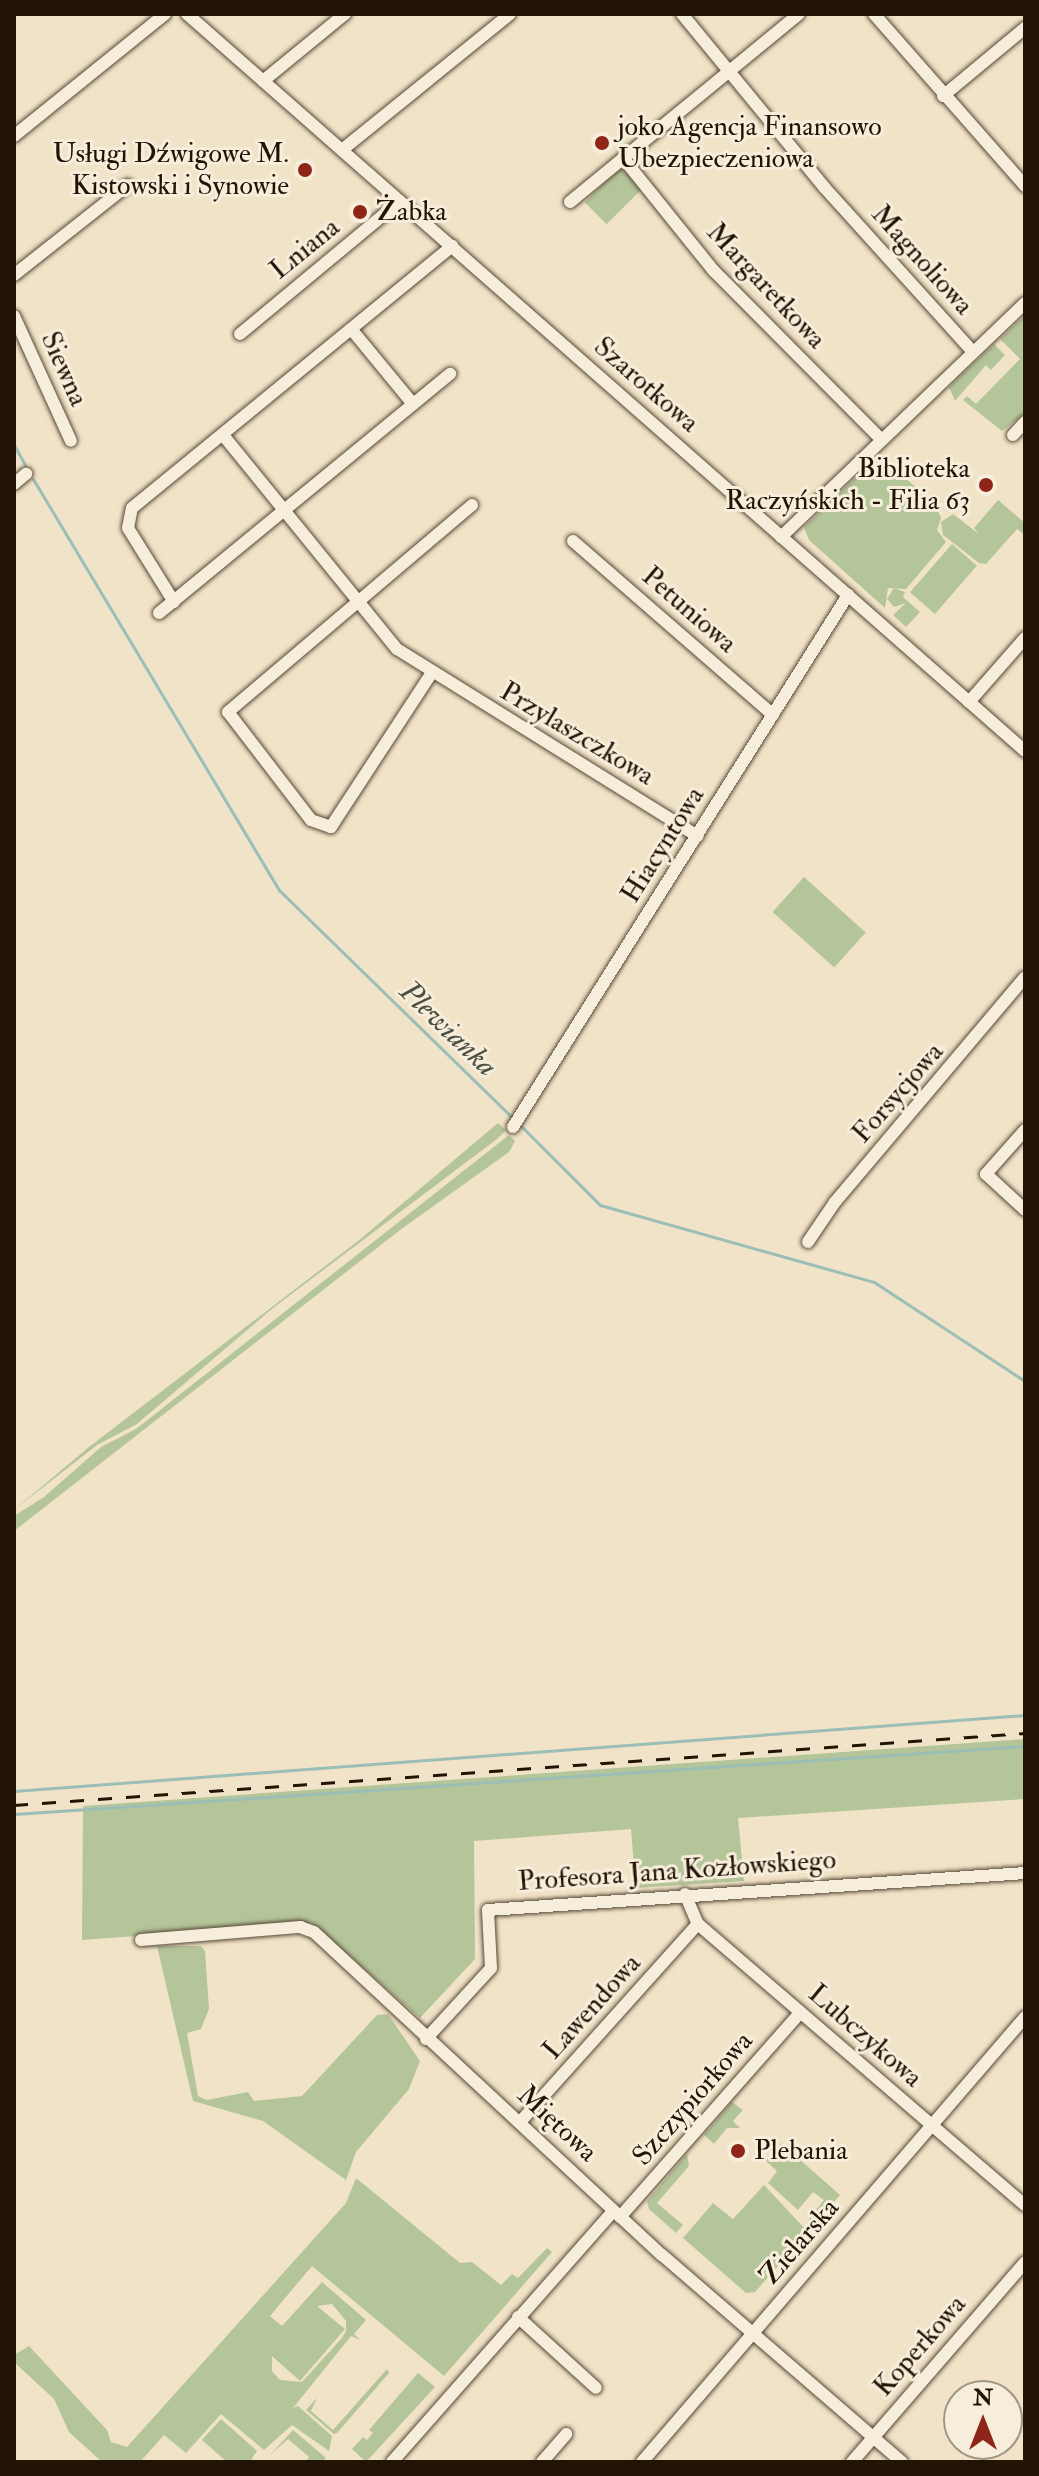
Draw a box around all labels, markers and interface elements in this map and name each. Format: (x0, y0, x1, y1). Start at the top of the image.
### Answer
place label: joko Agencja Finansowo Ubezpieczeniowa (618, 110, 882, 176)
marker: joko Agencja Finansowo Ubezpieczeniowa (593, 134, 611, 152)
place label: Usługi Dźwigowe M. Kistowski i Synowie (53, 137, 289, 203)
marker: Usługi Dźwigowe M. Kistowski i Synowie (296, 161, 314, 179)
place label: Żabka (376, 195, 447, 229)
street label: Magnoliowa (864, 198, 980, 322)
marker: Żabka (351, 203, 369, 221)
street label: Lniana (263, 211, 347, 287)
street label: Margaretkowa (699, 216, 833, 356)
street label: Siewna (33, 327, 95, 411)
street label: Szarotkowa (587, 330, 705, 440)
place label: Biblioteka Raczyńskich - Filia 63 (725, 452, 970, 518)
marker: Biblioteka Raczyńskich - Filia 63 (977, 476, 995, 494)
street label: Petuniowa (635, 560, 743, 660)
street label: Przylaszczkowa (494, 675, 660, 793)
street label: Hiacyntowa (614, 781, 712, 909)
water label: Plewianka (392, 974, 504, 1084)
street label: Forsycjowa (845, 1036, 951, 1150)
street label: Profesora Jana Kozłowskiego (517, 1843, 837, 1899)
street label: Lawendowa (536, 1947, 648, 2067)
street label: Lubczykowa (801, 1977, 929, 2095)
street label: Szczypiorkowa (626, 2025, 760, 2173)
street label: Miętowa (510, 2079, 604, 2169)
place label: Plebania (754, 2134, 848, 2168)
marker: Plebania (729, 2142, 747, 2160)
street label: Zielarska (753, 2192, 847, 2292)
street label: Koperkowa (867, 2288, 973, 2404)
north arrow (943, 2380, 1023, 2460)
text: N (973, 2384, 993, 2412)

